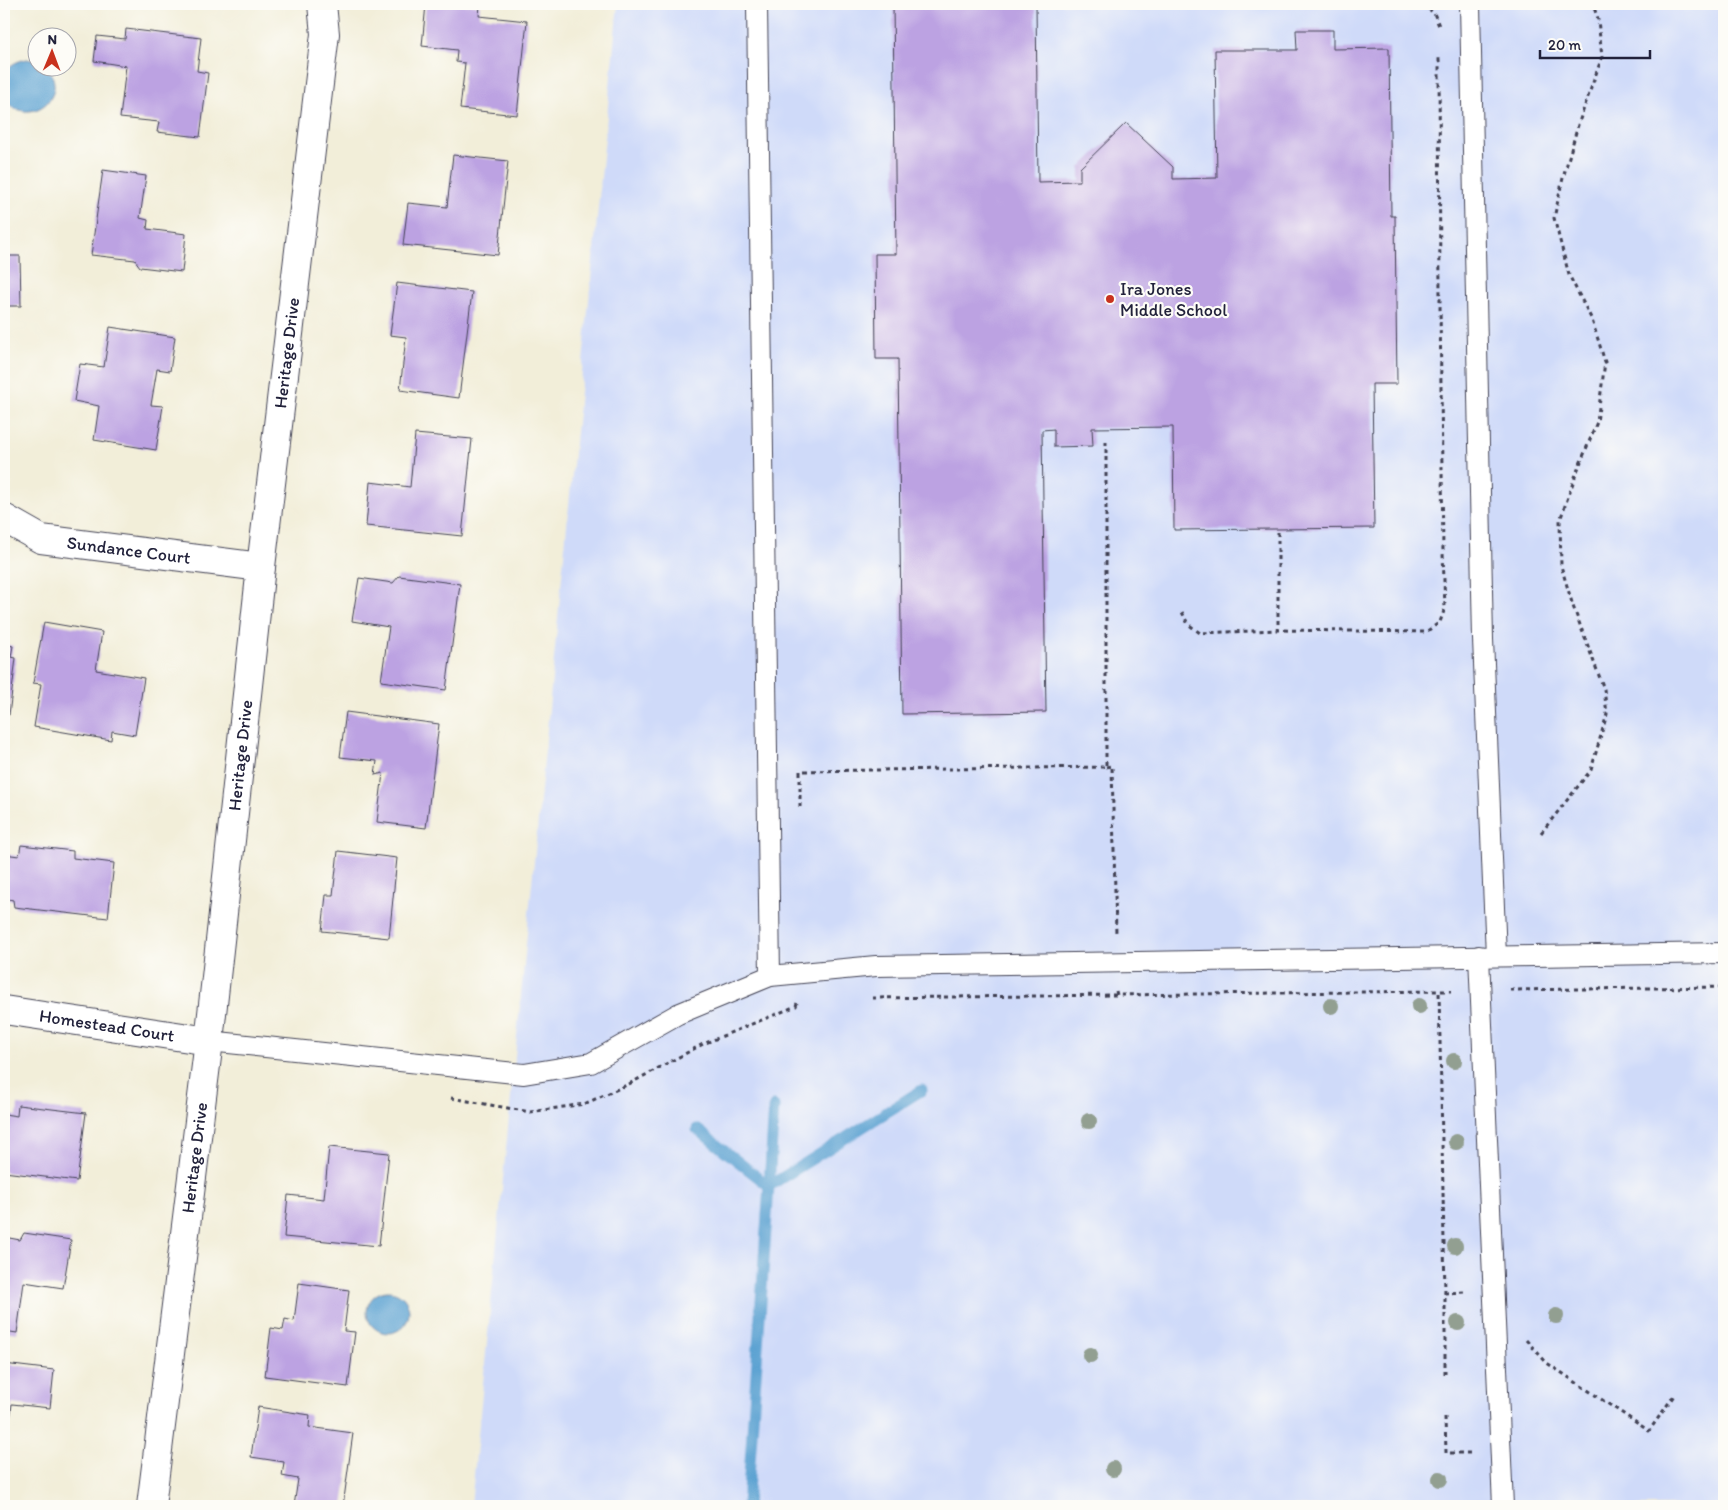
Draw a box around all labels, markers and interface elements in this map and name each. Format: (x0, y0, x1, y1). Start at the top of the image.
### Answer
north arrow (28, 28, 78, 78)
scale bar (1540, 28, 1650, 60)
text: N (47, 31, 57, 48)
text: 20 m (1548, 36, 1582, 54)
place label: Ira Jones Middle School (1120, 278, 1227, 321)
marker: Ira Jones Middle School (1104, 293, 1116, 305)
street label: Heritage Drive (269, 296, 304, 410)
street label: Sundance Court (66, 531, 192, 569)
street label: Heritage Drive (223, 699, 257, 812)
street label: Homestead Court (38, 1004, 176, 1047)
street label: Heritage Drive (177, 1101, 212, 1214)

